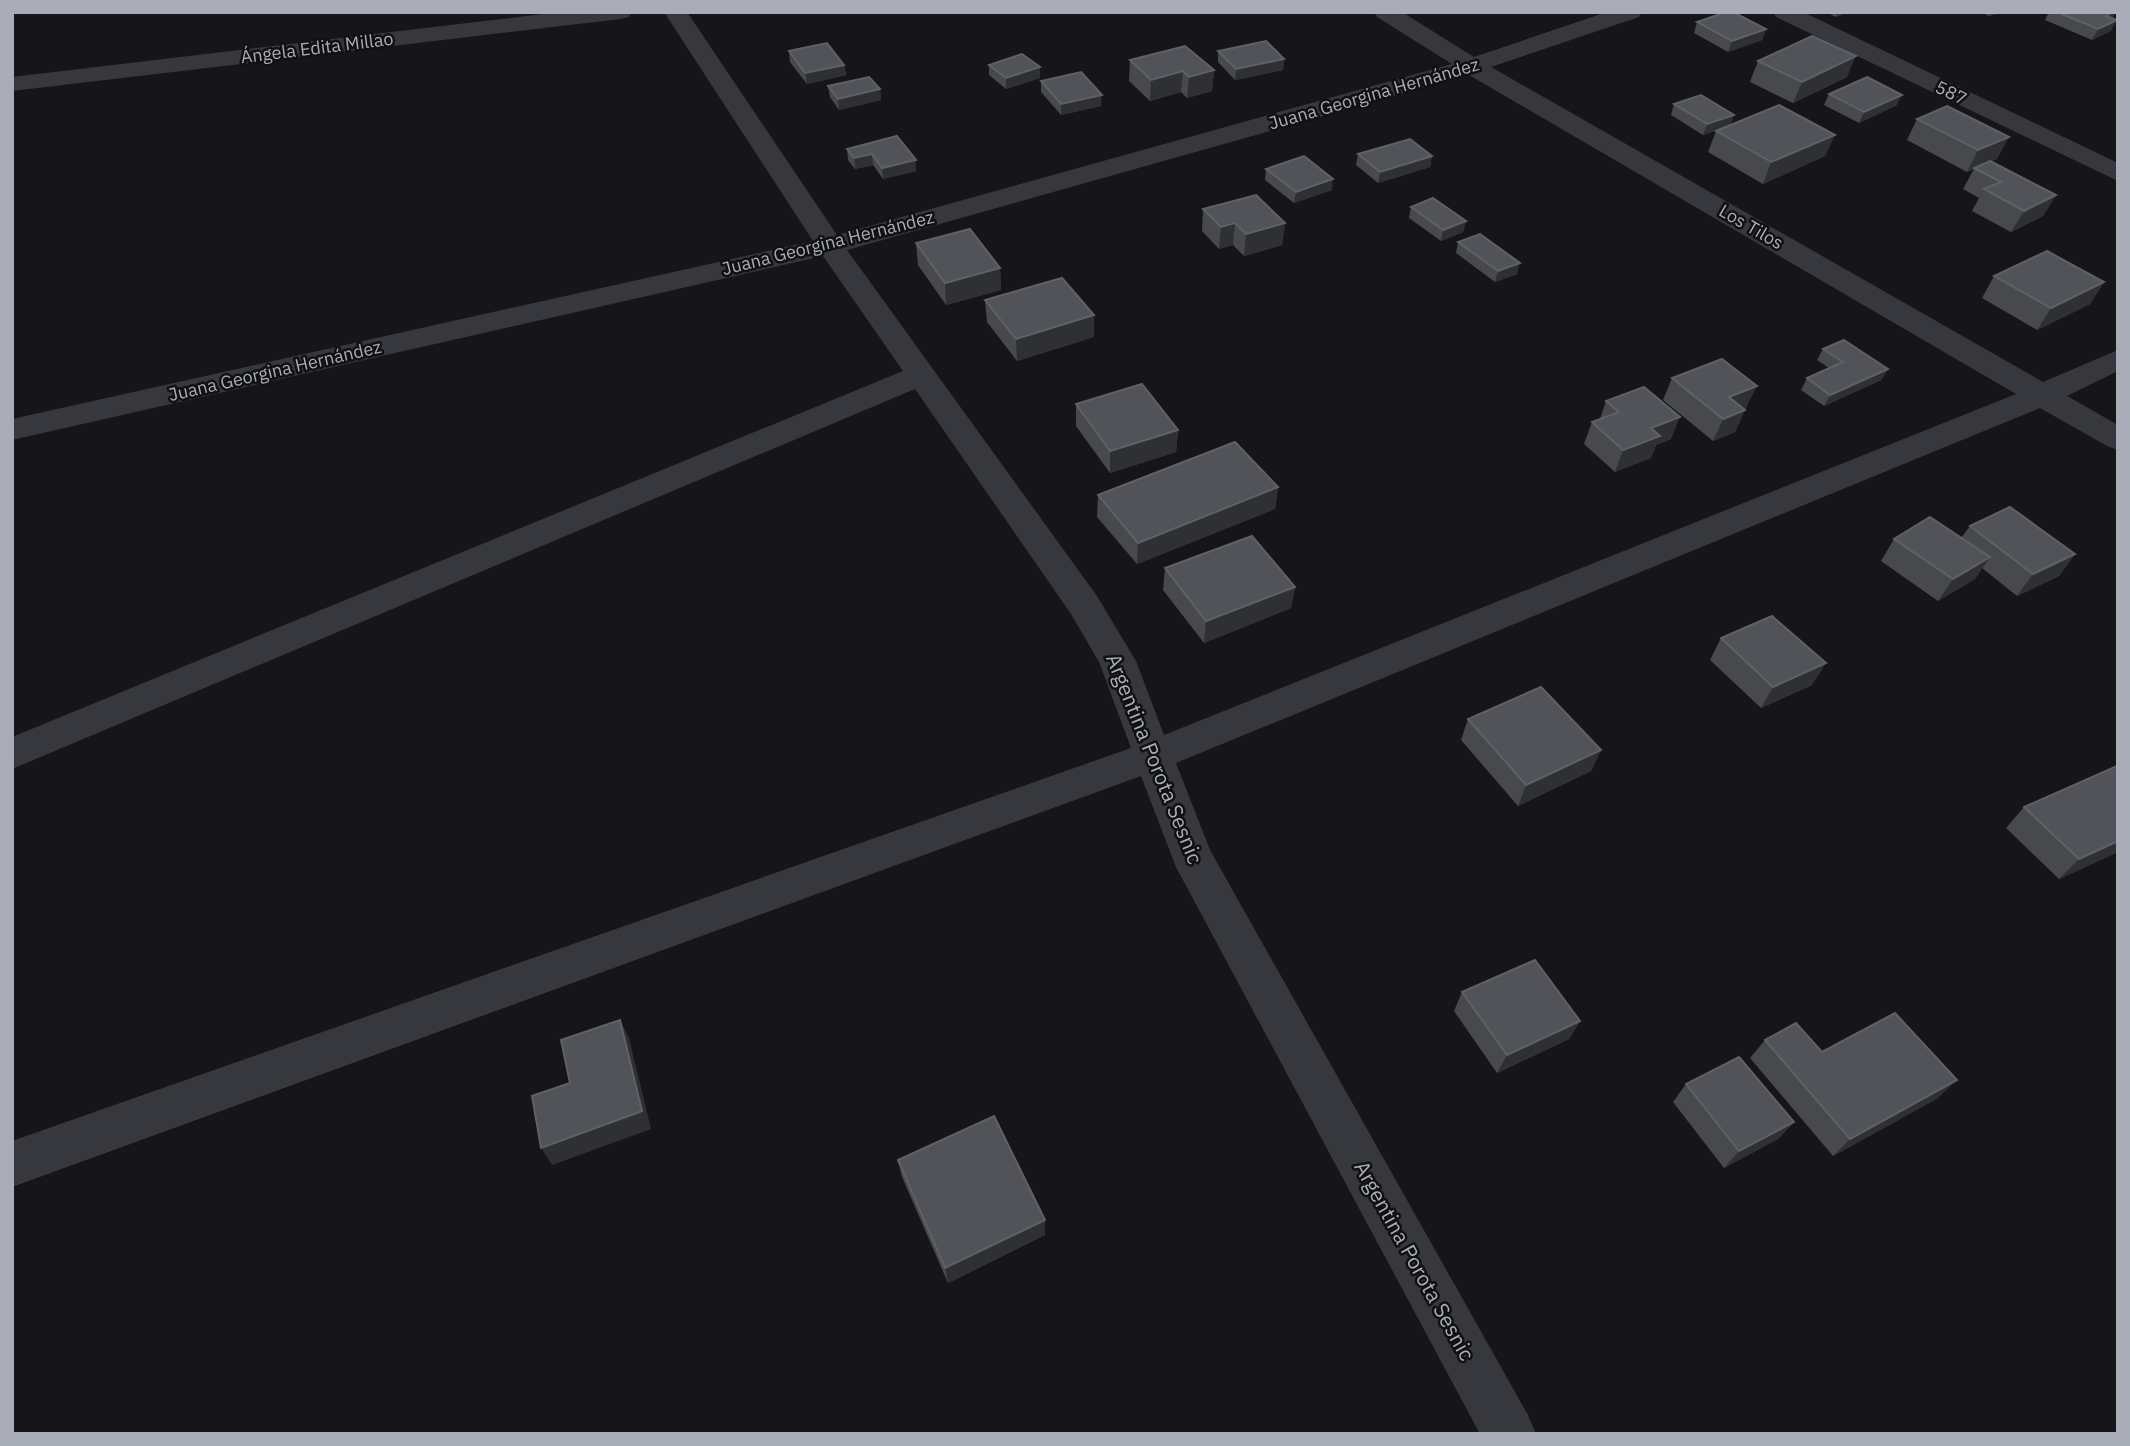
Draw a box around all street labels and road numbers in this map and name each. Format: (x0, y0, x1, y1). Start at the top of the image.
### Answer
street label: Ángela Edita Millao (239, 27, 395, 68)
street label: Juana Georgina Hernández (1266, 52, 1482, 135)
street label: 587 (1932, 75, 1971, 110)
street label: Los Tilos (1715, 199, 1788, 254)
street label: Juana Georgina Hernández (719, 205, 936, 280)
street label: Juana Georgina Hernández (166, 335, 384, 406)
street label: Argentina Porota Sesnic (1100, 649, 1210, 868)
street label: Argentina Porota Sesnic (1348, 1156, 1482, 1365)

